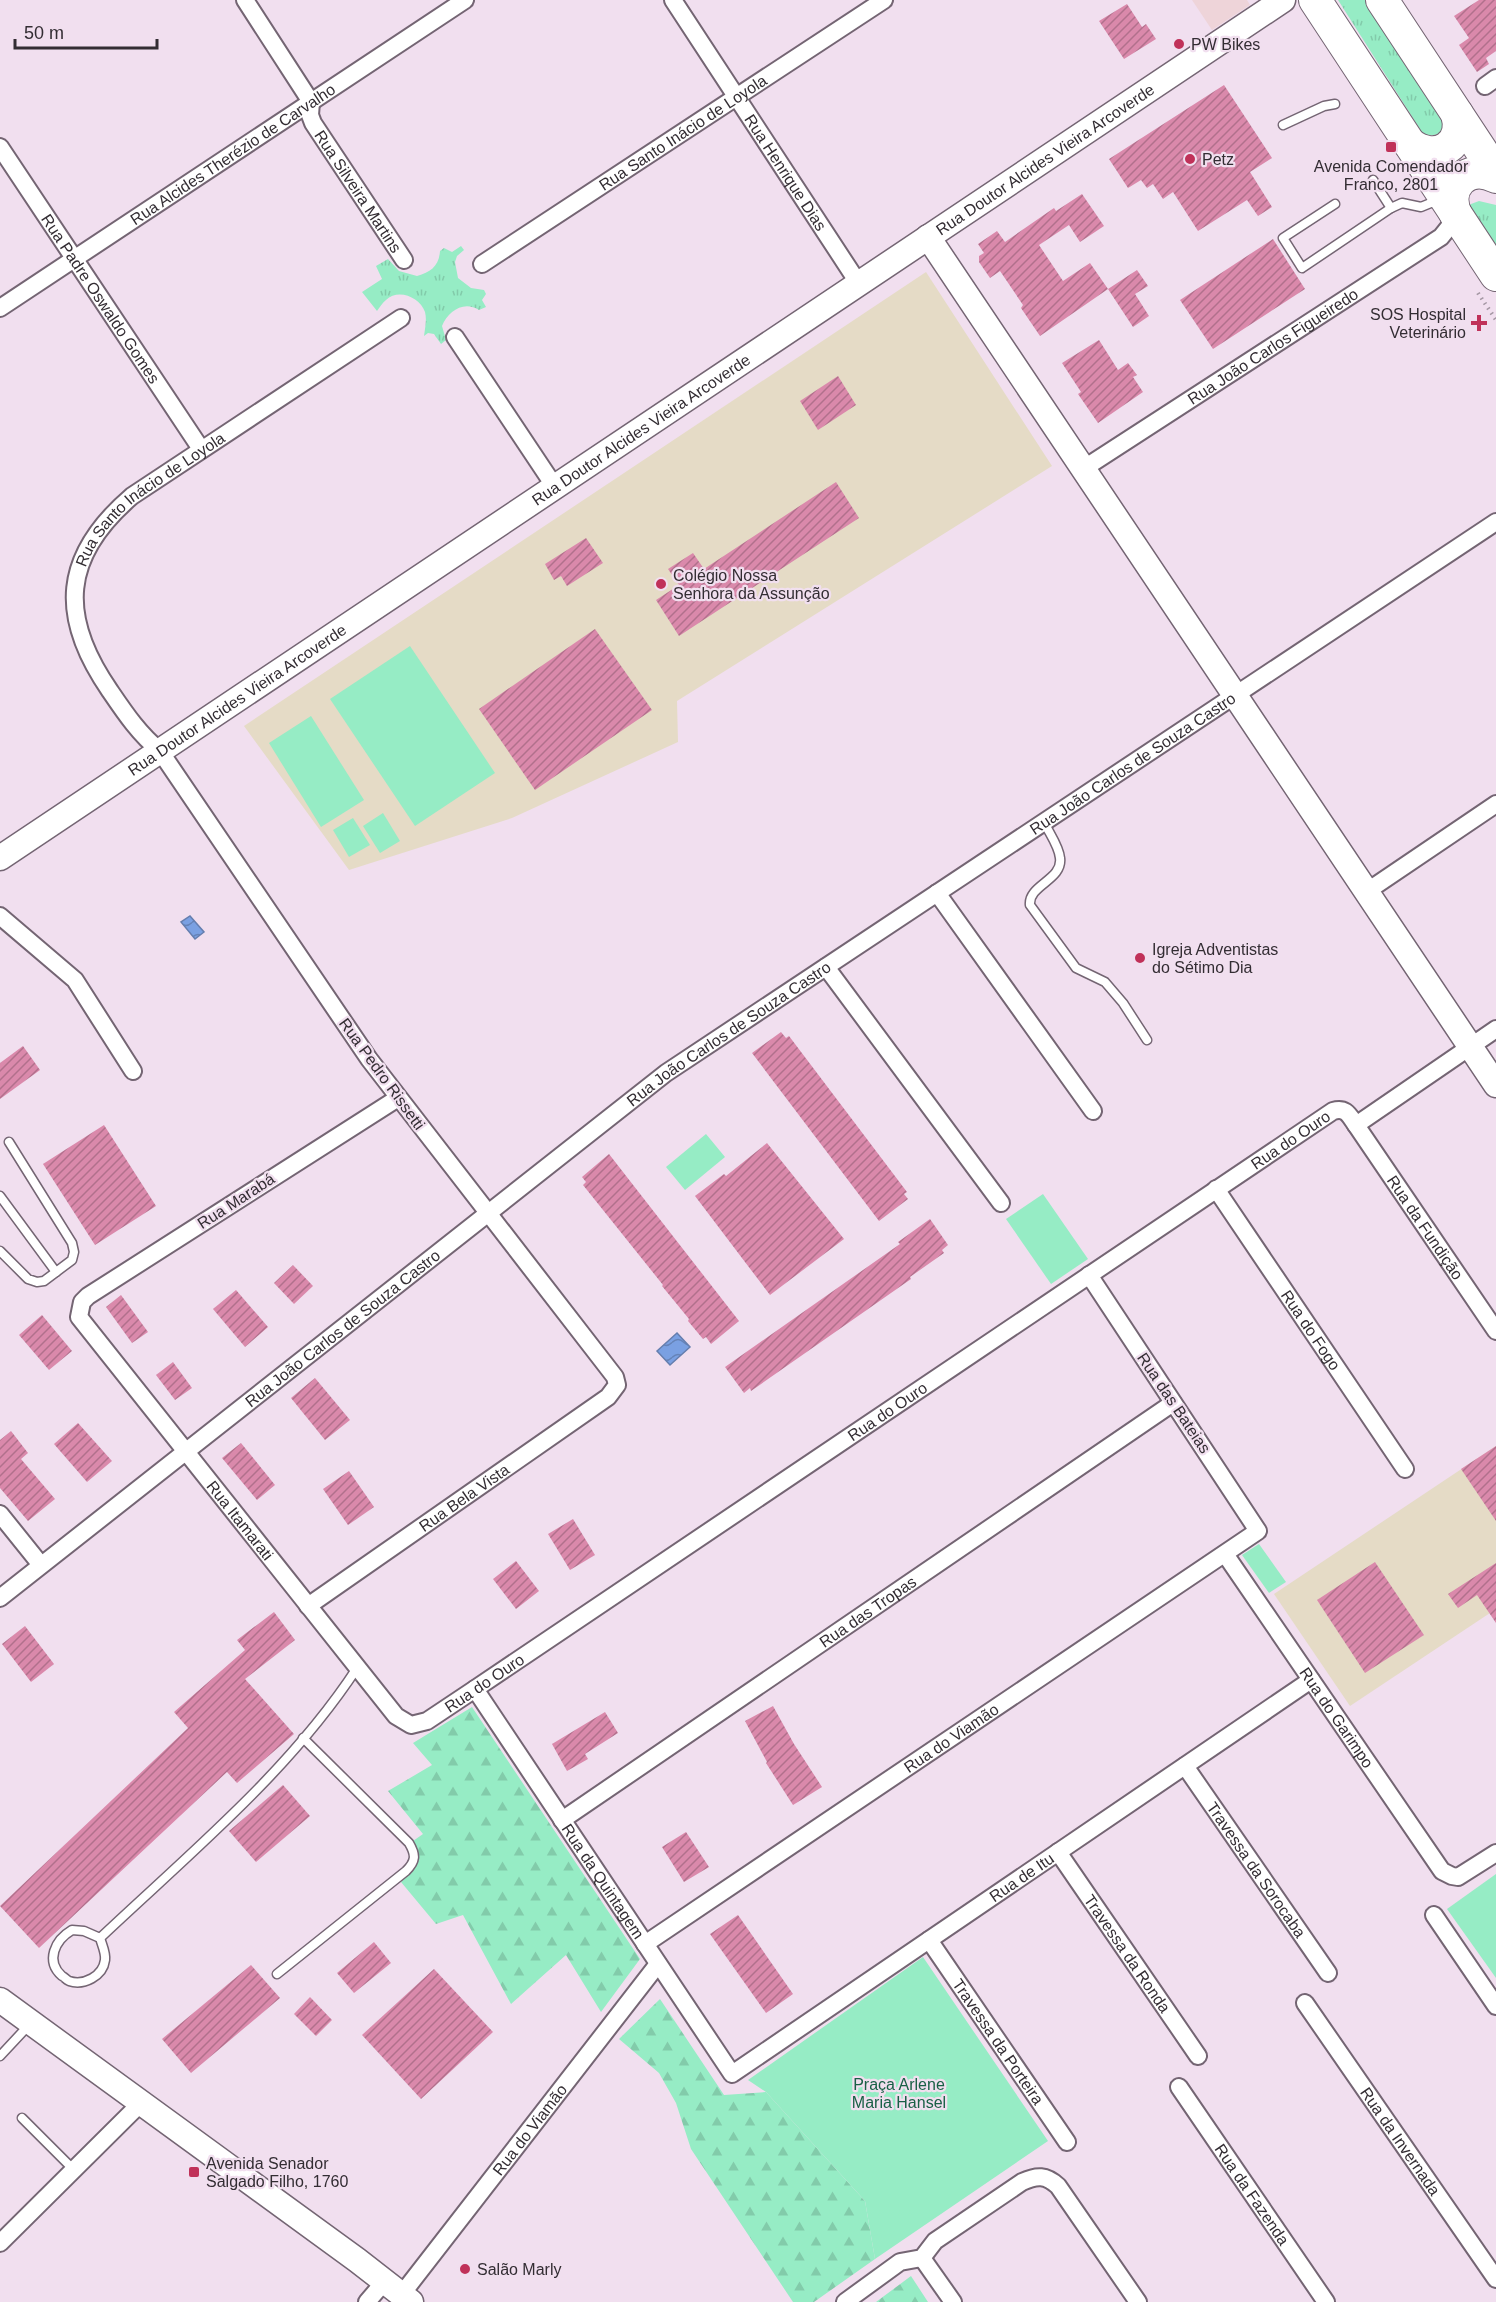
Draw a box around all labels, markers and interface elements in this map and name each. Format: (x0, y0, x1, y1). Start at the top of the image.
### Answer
scale bar (15, 12, 158, 50)
text: 50 m (24, 23, 64, 43)
place label: PW Bikes (1191, 36, 1260, 53)
marker: PW Bikes (1172, 37, 1186, 51)
street label: Rua Santo Inácio de Loyola (596, 71, 770, 193)
street label: Rua Alcides Therézio de Carvalho (127, 80, 338, 228)
street label: Rua Doutor Alcides Vieira Arcoverde (933, 80, 1157, 238)
street label: Rua Henrique Dias (742, 111, 830, 234)
street label: Rua Silveira Martins (312, 127, 405, 256)
marker: Avenida Comendador Franco, 2801 (1384, 140, 1398, 154)
place label: Petz (1202, 151, 1234, 168)
marker: Petz (1183, 152, 1197, 166)
place label: Avenida Comendador Franco, 2801 (1314, 158, 1469, 193)
street label: Rua Padre Oswaldo Gomes (39, 211, 163, 386)
street label: Rua João Carlos Figueiredo (1184, 285, 1361, 407)
place label: SOS Hospital Veterinário (1370, 306, 1466, 341)
marker: SOS Hospital Veterinário (1470, 314, 1488, 332)
street label: Rua Doutor Alcides Vieira Arcoverde (529, 350, 753, 508)
street label: Rua Santo Inácio de Loyola (72, 429, 228, 569)
place label: Colégio Nossa Senhora da Assunção (673, 567, 830, 602)
marker: Colégio Nossa Senhora da Assunção (654, 577, 668, 591)
street label: Rua Doutor Alcides Vieira Arcoverde (125, 621, 349, 779)
street label: Rua João Carlos de Souza Castro (1027, 689, 1239, 838)
place label: Igreja Adventistas do Sétimo Dia (1152, 941, 1278, 976)
marker: Igreja Adventistas do Sétimo Dia (1133, 951, 1147, 965)
street label: Rua João Carlos de Souza Castro (623, 958, 834, 1109)
street label: Rua Pedro Rissetti (336, 1015, 428, 1133)
street label: Rua do Ouro (1248, 1107, 1333, 1172)
street label: Rua Marabá (194, 1170, 278, 1232)
street label: Rua da Fundição (1384, 1172, 1467, 1283)
street label: Rua João Carlos de Souza Castro (242, 1246, 443, 1410)
street label: Rua do Fogo (1278, 1287, 1344, 1373)
street label: Rua das Bateias (1134, 1350, 1214, 1456)
street label: Rua do Ouro (845, 1379, 930, 1444)
street label: Rua Bela Vista (416, 1460, 512, 1535)
street label: Rua Itamarati (204, 1477, 277, 1563)
street label: Rua das Tropas (816, 1573, 919, 1650)
street label: Rua do Ouro (441, 1650, 527, 1715)
street label: Rua do Garimpo (1297, 1664, 1377, 1771)
street label: Rua do Viamão (901, 1700, 1002, 1776)
street label: Travessa da Sorocaba (1204, 1799, 1309, 1941)
street label: Rua da Quintagem (559, 1821, 648, 1942)
street label: Rua de Itu (986, 1849, 1057, 1905)
street label: Travessa da Ronda (1081, 1891, 1174, 2016)
street label: Travessa da Porteira (950, 1976, 1047, 2108)
park label: Praça Arlene Maria Hansel (852, 2076, 946, 2111)
street label: Rua do Viamão (489, 2081, 570, 2178)
street label: Rua da Invernada (1357, 2084, 1444, 2198)
street label: Rua da Fazenda (1212, 2141, 1293, 2248)
place label: Avenida Senador Salgado Filho, 1760 (206, 2155, 348, 2190)
marker: Avenida Senador Salgado Filho, 1760 (187, 2165, 201, 2179)
place label: Salão Marly (477, 2261, 561, 2278)
marker: Salão Marly (458, 2262, 472, 2276)

